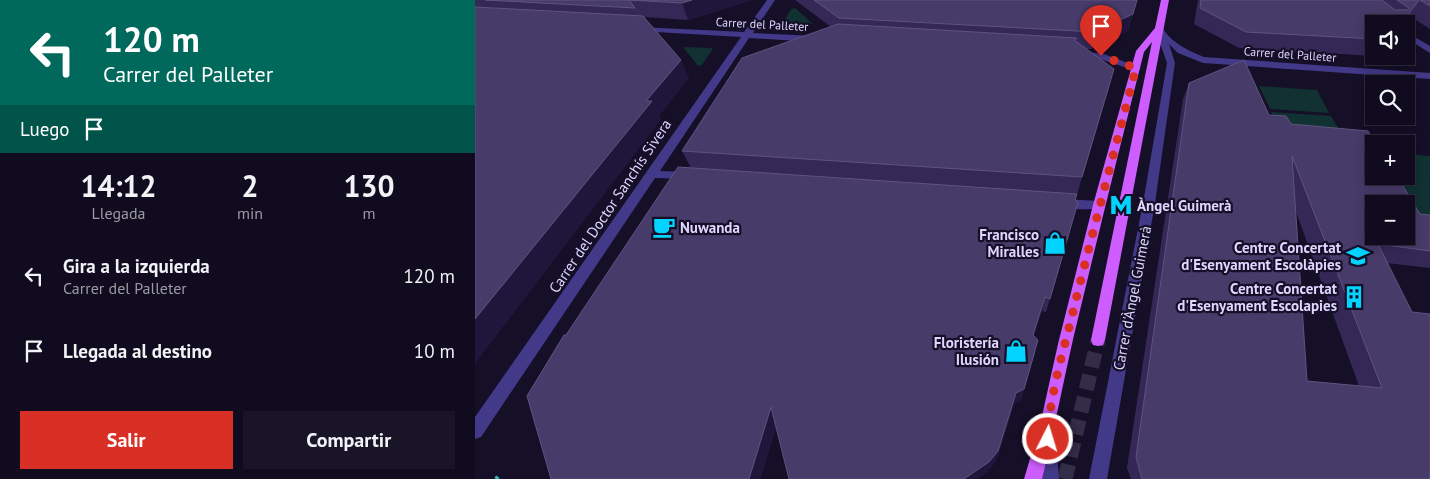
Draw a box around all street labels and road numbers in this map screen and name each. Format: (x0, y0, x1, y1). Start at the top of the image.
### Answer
street label: Carrer del Palleter (715, 14, 809, 34)
street label: Carrer del Palleter (1243, 43, 1337, 65)
street label: Carrer del Doctor Sanchís Sivera (545, 115, 675, 297)
street label: Carrer d'Àngel Guimerà (1109, 224, 1155, 372)

